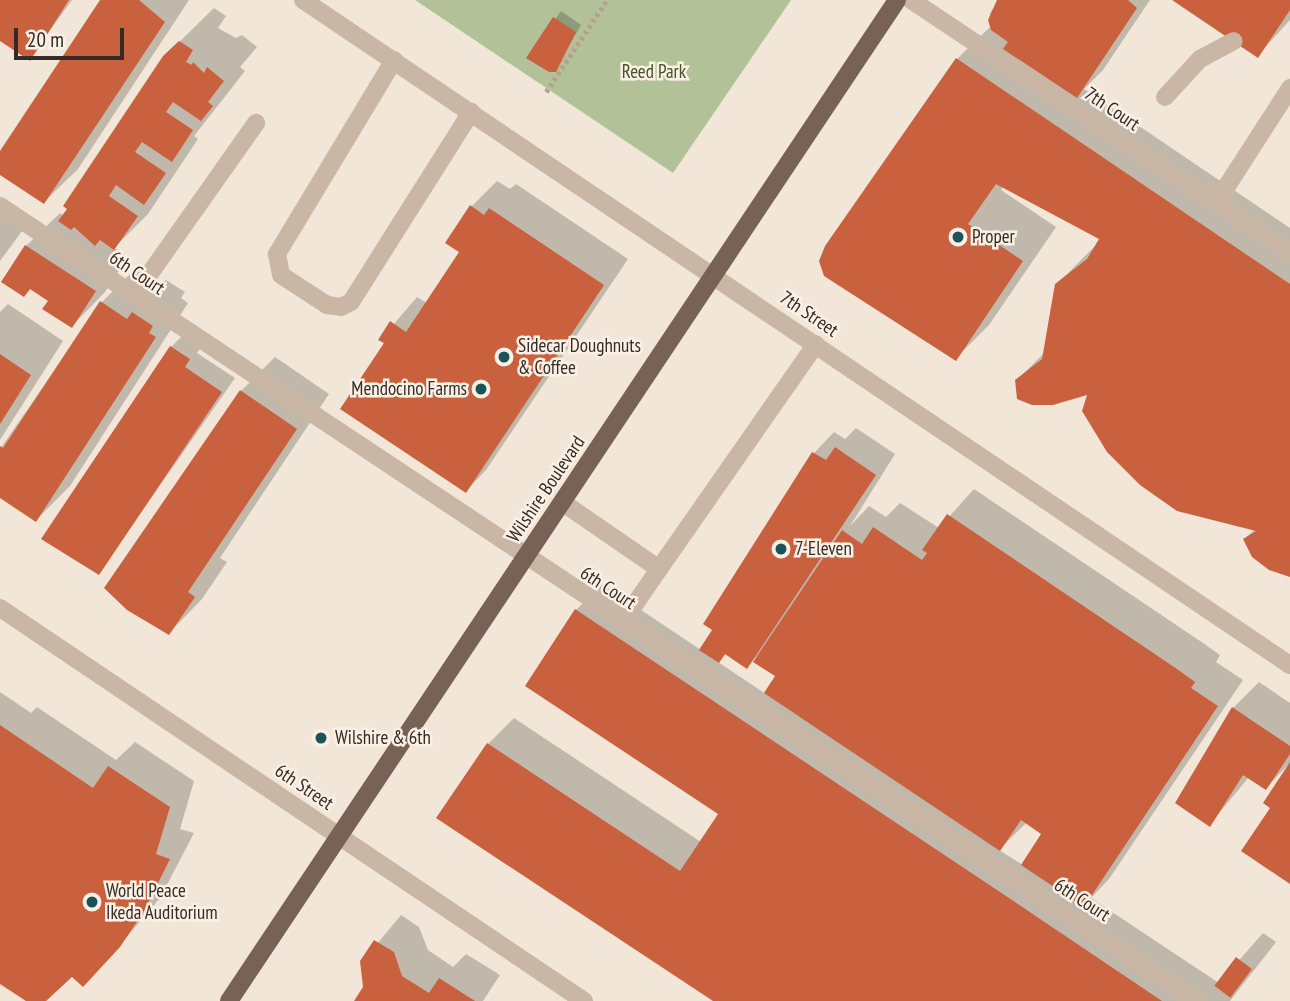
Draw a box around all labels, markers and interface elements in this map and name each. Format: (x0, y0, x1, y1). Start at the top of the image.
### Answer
scale bar (18, 14, 128, 58)
text: 20 m (27, 26, 64, 53)
park label: Reed Park (622, 61, 686, 83)
street label: 7th Court (1080, 82, 1144, 136)
place label: Proper (972, 226, 1015, 248)
marker: Proper (950, 229, 966, 245)
street label: 6th Court (105, 246, 169, 300)
street label: 7th Street (776, 286, 842, 342)
place label: Sidecar Doughnuts & Coffee (518, 335, 641, 379)
marker: Sidecar Doughnuts & Coffee (496, 349, 512, 365)
place label: Mendocino Farms (351, 378, 467, 400)
marker: Mendocino Farms (473, 381, 489, 397)
street label: Wilshire Boulevard (502, 432, 590, 546)
place label: 7-Eleven (795, 538, 852, 560)
marker: 7-Eleven (773, 541, 789, 557)
street label: 6th Court (576, 562, 640, 614)
place label: Wilshire & 6th (335, 727, 431, 749)
marker: Wilshire & 6th (313, 730, 329, 746)
street label: 6th Street (270, 759, 338, 815)
street label: 6th Court (1050, 874, 1114, 926)
place label: World Peace Ikeda Auditorium (106, 880, 218, 924)
marker: World Peace Ikeda Auditorium (84, 894, 100, 910)

